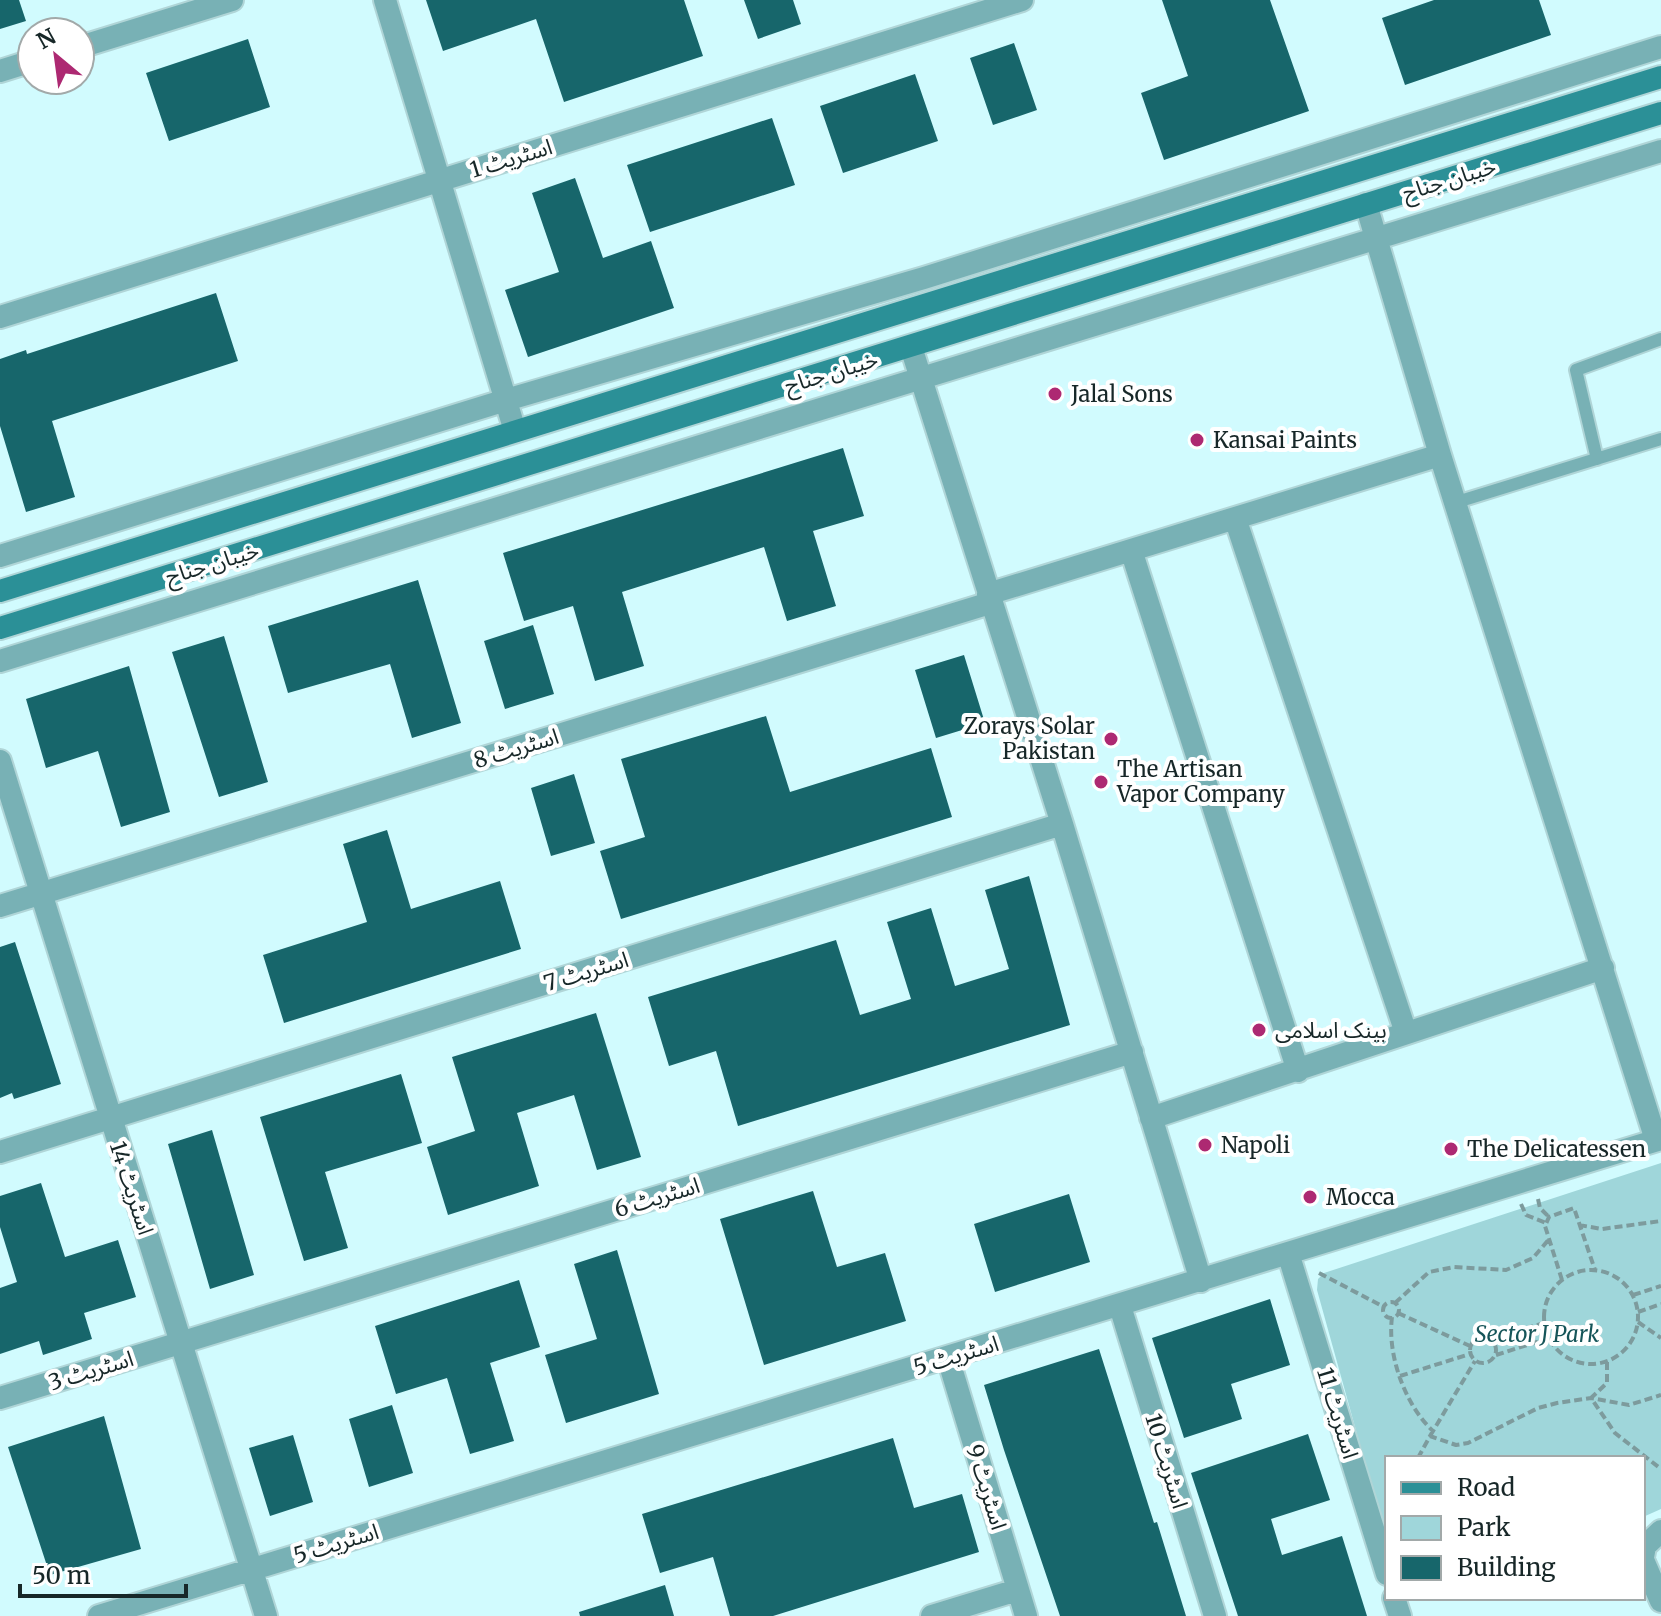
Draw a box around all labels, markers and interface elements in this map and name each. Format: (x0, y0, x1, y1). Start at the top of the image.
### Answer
north arrow (16, 16, 96, 96)
text: N (32, 22, 61, 55)
street label: اسٹریٹ 1 (466, 132, 556, 184)
street label: خیبان جناح (1399, 152, 1500, 209)
street label: خیبان جناح (781, 345, 882, 402)
place label: Jalal Sons (1070, 380, 1173, 408)
marker: Jalal Sons (1046, 385, 1064, 403)
place label: Kansai Paints (1213, 426, 1357, 454)
marker: Kansai Paints (1188, 431, 1206, 449)
street label: خیبان جناح (162, 536, 263, 593)
place label: Zorays Solar Pakistan (964, 712, 1095, 765)
street label: اسٹریٹ 8 (470, 722, 562, 774)
marker: Zorays Solar Pakistan (1102, 730, 1120, 748)
place label: The Artisan Vapor Company (1116, 755, 1285, 808)
marker: The Artisan Vapor Company (1092, 773, 1110, 791)
street label: اسٹریٹ 7 (540, 945, 632, 997)
place label: بینک اسلامی (1275, 1016, 1387, 1044)
marker: بینک اسلامی (1250, 1021, 1268, 1039)
place label: Napoli (1221, 1131, 1290, 1159)
place label: The Delicatessen (1467, 1135, 1646, 1163)
marker: Napoli (1196, 1136, 1214, 1154)
street label: اسٹریٹ 14 (104, 1138, 160, 1238)
marker: The Delicatessen (1442, 1140, 1460, 1158)
street label: اسٹریٹ 6 (611, 1171, 703, 1223)
place label: Mocca (1326, 1183, 1395, 1211)
marker: Mocca (1301, 1188, 1319, 1206)
park label: Sector J Park (1475, 1320, 1599, 1348)
street label: اسٹریٹ 5 (910, 1329, 1002, 1381)
street label: اسٹریٹ 3 (45, 1344, 137, 1396)
street label: اسٹریٹ 11 (1311, 1364, 1365, 1462)
street label: اسٹریٹ 10 (1139, 1410, 1195, 1512)
street label: اسٹریٹ 9 (961, 1441, 1013, 1533)
legend (1385, 1456, 1645, 1600)
text: Road (1457, 1472, 1515, 1503)
text: Park (1457, 1512, 1511, 1543)
street label: اسٹریٹ 5 (290, 1517, 382, 1569)
scale bar (20, 1548, 186, 1598)
text: Building (1457, 1552, 1556, 1583)
text: 50 m (32, 1560, 91, 1591)

